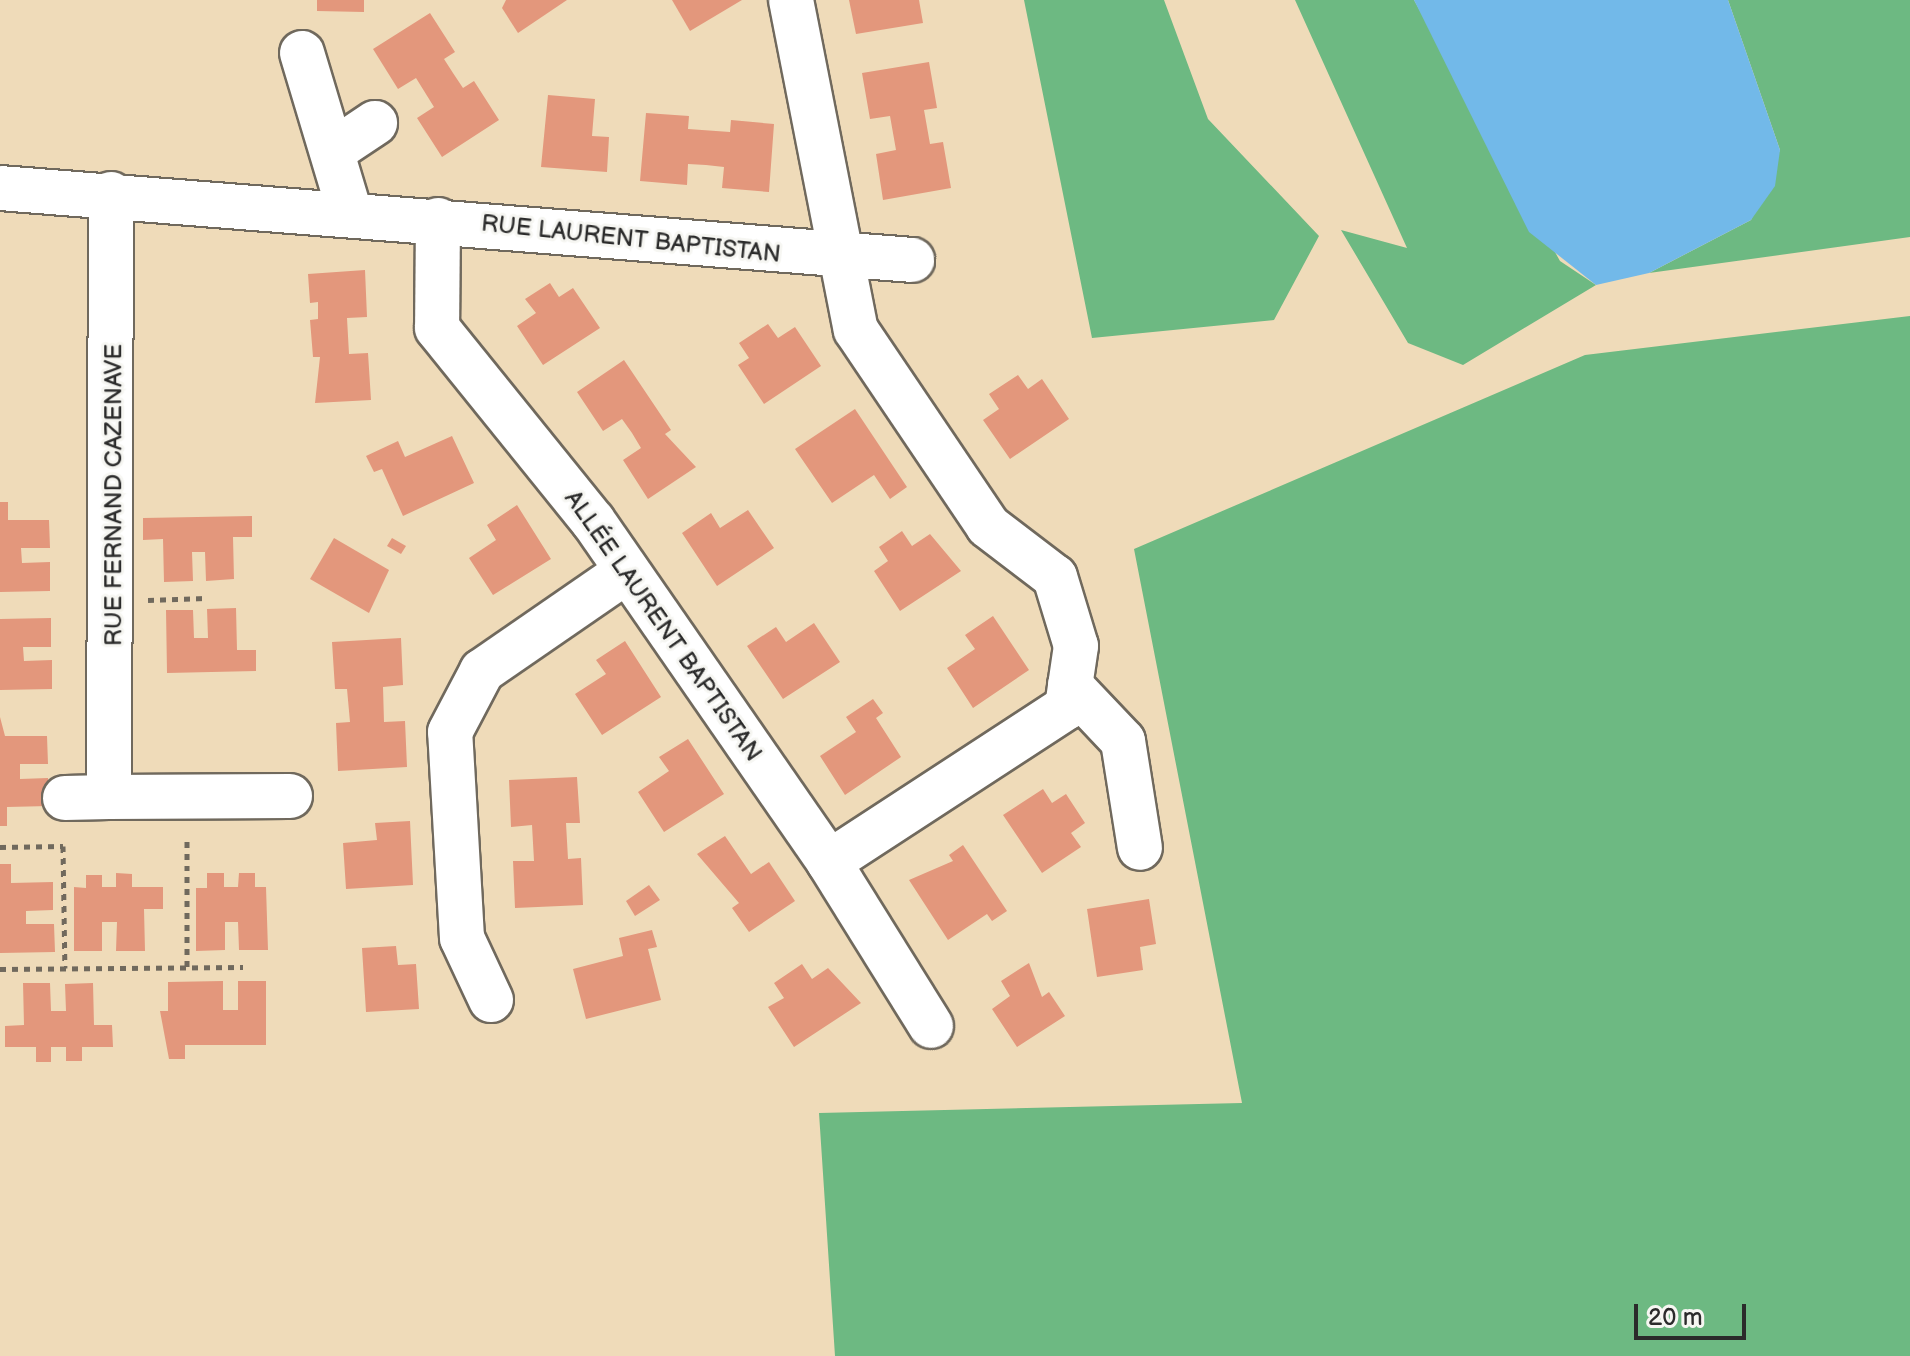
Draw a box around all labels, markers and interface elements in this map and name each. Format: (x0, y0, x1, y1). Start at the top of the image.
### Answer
street label: RUE LAURENT BAPTISTAN (480, 209, 782, 269)
street label: RUE FERNAND CAZENAVE (100, 344, 128, 646)
street label: ALLÉE LAURENT BAPTISTAN (558, 485, 768, 767)
scale bar (1638, 1288, 1750, 1338)
text: 20 m (1648, 1303, 1703, 1332)

